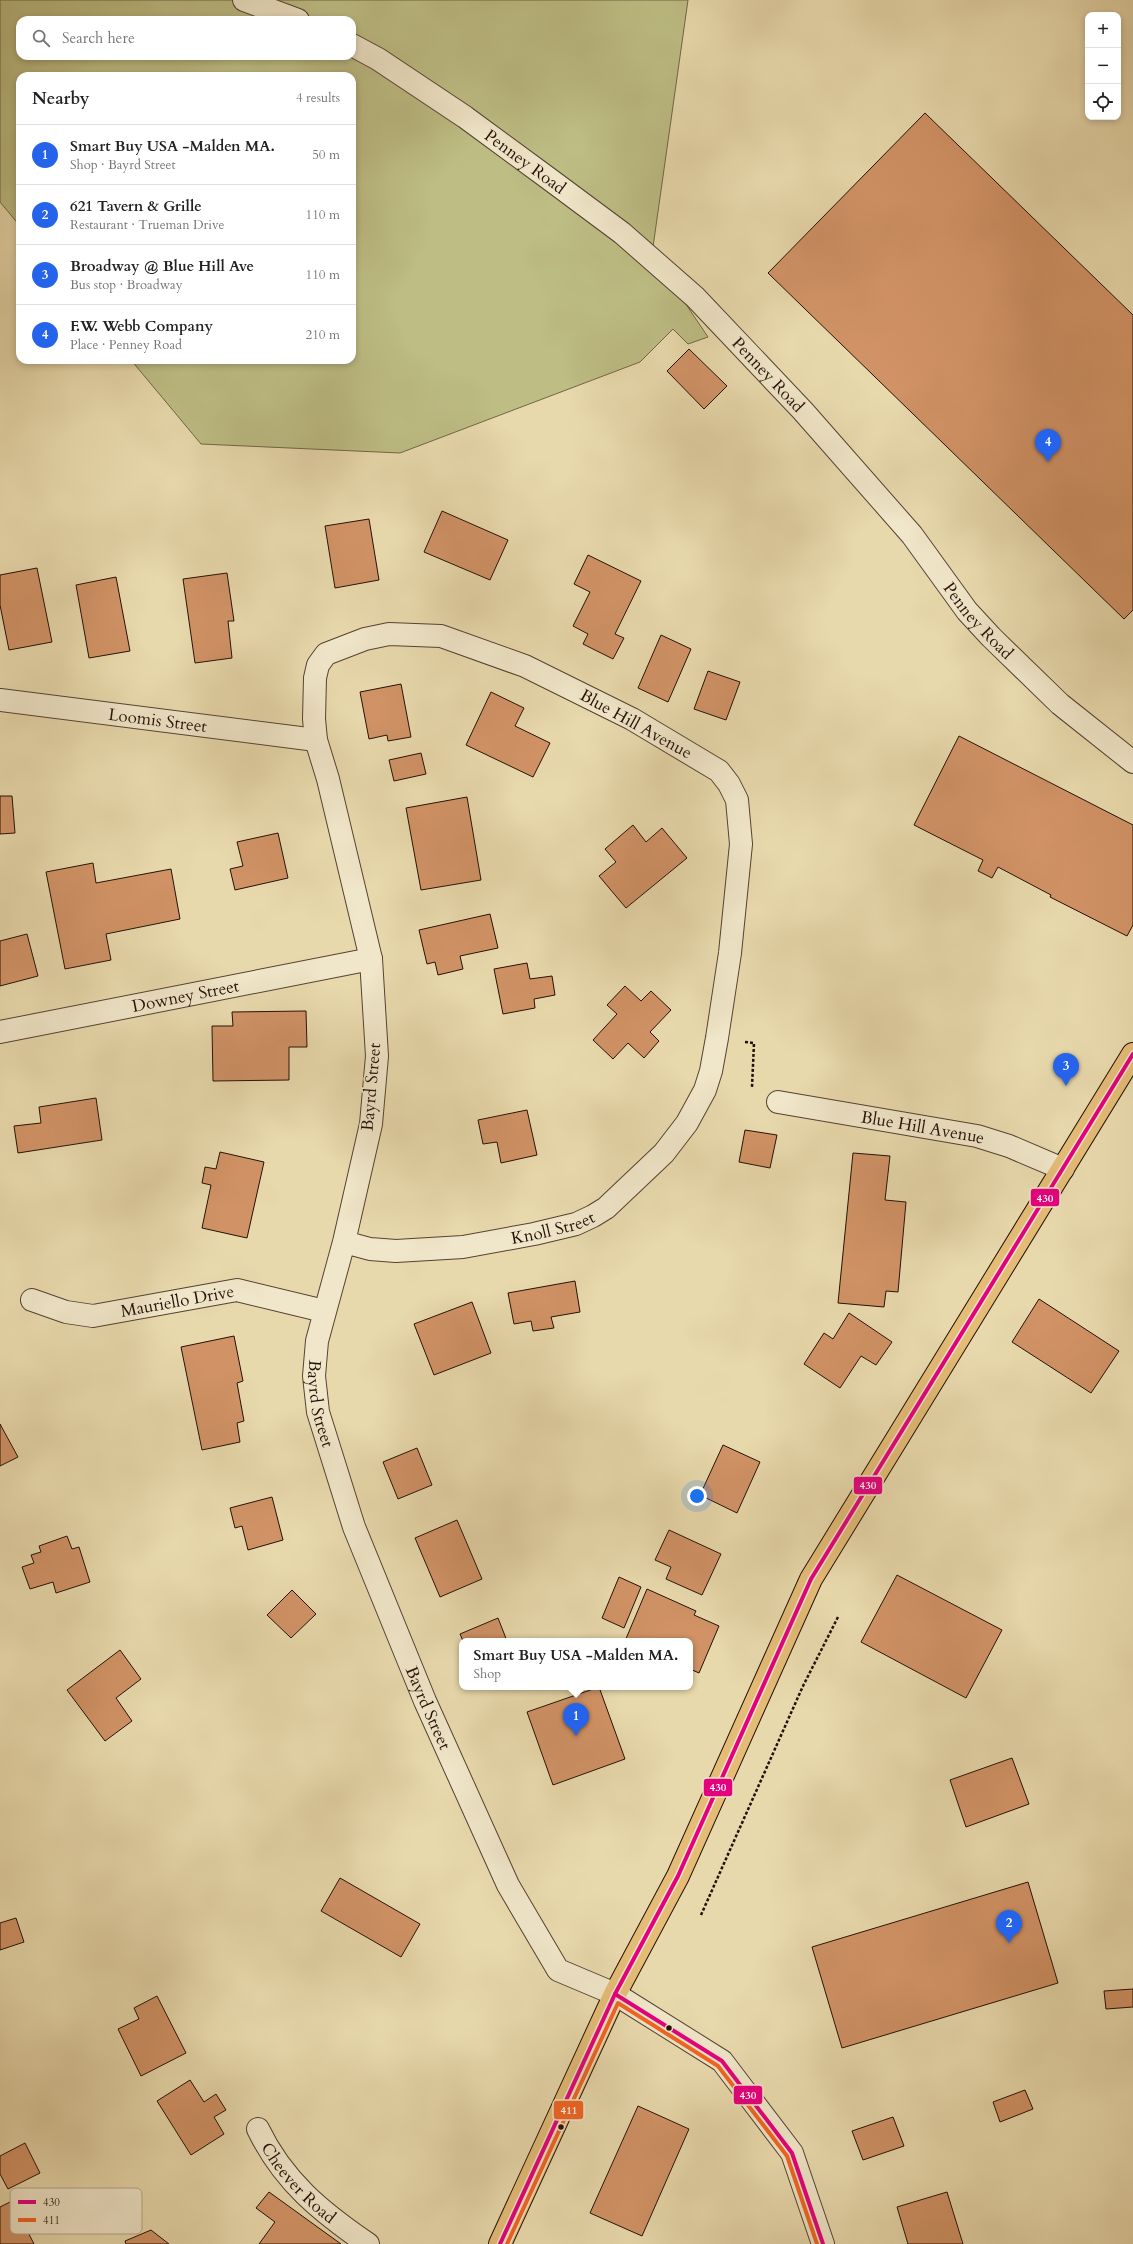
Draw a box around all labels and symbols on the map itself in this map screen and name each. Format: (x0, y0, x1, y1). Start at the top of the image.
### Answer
street label: Penney Road (480, 124, 571, 199)
street label: Penney Road (727, 332, 810, 417)
pin: 4 (1035, 429, 1061, 462)
street label: Penney Road (938, 577, 1019, 664)
street label: Blue Hill Avenue (576, 684, 696, 764)
street label: Loomis Street (107, 702, 209, 738)
street label: Downey Street (130, 974, 242, 1017)
street label: Bayrd Street (356, 1041, 386, 1132)
pin: 3 (1053, 1053, 1079, 1086)
street label: Blue Hill Avenue (859, 1105, 988, 1149)
line badge: 430 (1030, 1188, 1060, 1207)
text: 430 (1037, 1191, 1054, 1206)
street label: Knoll Street (509, 1205, 599, 1249)
street label: Mauriello Drive (119, 1279, 236, 1322)
street label: Bayrd Street (302, 1359, 340, 1451)
line badge: 430 (853, 1476, 883, 1495)
text: 430 (860, 1478, 877, 1493)
your location (687, 1486, 707, 1506)
street label: Bayrd Street (400, 1663, 457, 1754)
pin: 1 (563, 1703, 589, 1736)
line badge: 430 (703, 1778, 733, 1797)
text: 430 (710, 1780, 727, 1795)
pin: 2 (996, 1910, 1022, 1943)
unlabelled marker (664, 2023, 674, 2033)
line badge: 430 (733, 2085, 763, 2105)
text: 430 (740, 2088, 757, 2103)
line badge: 411 (553, 2100, 584, 2120)
text: 411 (561, 2103, 577, 2118)
unlabelled marker (556, 2122, 566, 2132)
street label: Cheever Road (256, 2138, 341, 2228)
legend (10, 2188, 142, 2234)
text: 430 (43, 2195, 60, 2210)
text: 411 (43, 2213, 60, 2228)

